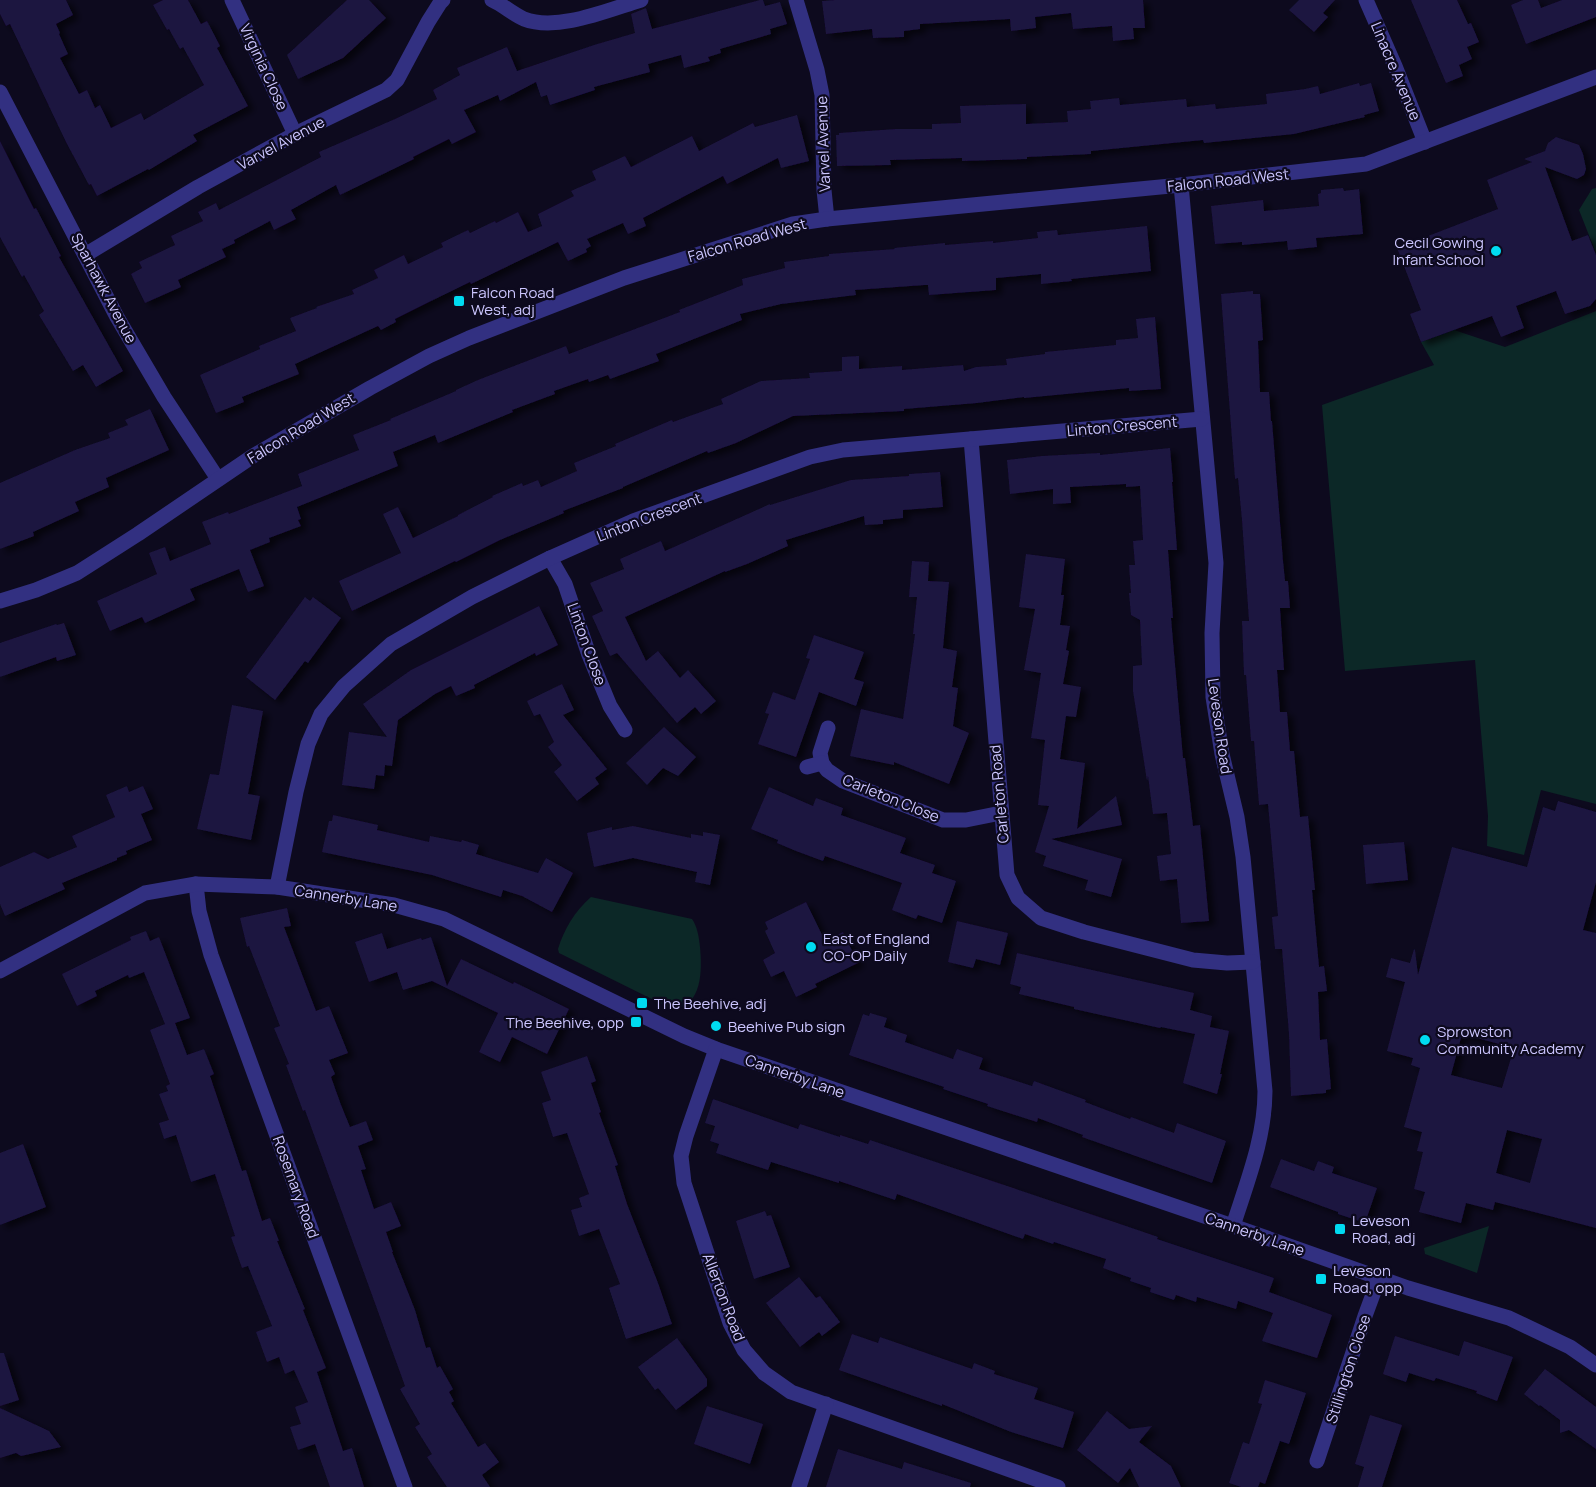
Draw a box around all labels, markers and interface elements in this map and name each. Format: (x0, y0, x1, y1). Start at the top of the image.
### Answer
street label: Linacre Avenue (1366, 19, 1426, 124)
street label: Virginia Close (235, 20, 293, 114)
street label: Varvel Avenue (811, 95, 835, 192)
street label: Varvel Avenue (234, 111, 329, 175)
street label: Falcon Road West (1166, 163, 1290, 197)
street label: Falcon Road West (685, 213, 809, 267)
street label: Sparhawk Avenue (66, 229, 142, 347)
place label: Cecil Gowing Infant School (1393, 232, 1484, 270)
marker: Cecil Gowing Infant School (1489, 244, 1503, 258)
place label: Falcon Road West, adj (471, 282, 555, 320)
marker: Falcon Road West, adj (452, 294, 466, 308)
street label: Falcon Road West (243, 388, 359, 468)
street label: Linton Crescent (1066, 411, 1178, 441)
street label: Linton Crescent (594, 487, 704, 547)
street label: Linton Close (562, 600, 612, 688)
street label: Leveson Road (1203, 677, 1237, 775)
street label: Carleton Road (984, 744, 1014, 844)
street label: Carleton Close (839, 769, 943, 827)
street label: Cannerby Lane (293, 879, 399, 917)
place label: East of England CO-OP Daily (823, 928, 930, 966)
marker: East of England CO-OP Daily (804, 940, 818, 954)
place label: The Beehive, adj (654, 993, 767, 1014)
marker: The Beehive, adj (635, 996, 649, 1010)
place label: The Beehive, opp (506, 1012, 624, 1033)
marker: The Beehive, opp (629, 1015, 643, 1029)
place label: Beehive Pub sign (728, 1016, 845, 1037)
marker: Beehive Pub sign (709, 1019, 723, 1033)
place label: Sprowston Community Academy (1437, 1021, 1584, 1059)
marker: Sprowston Community Academy (1418, 1033, 1432, 1047)
street label: Cannerby Lane (742, 1049, 848, 1103)
street label: Rosemary Road (268, 1133, 324, 1241)
street label: Cannerby Lane (1202, 1207, 1308, 1261)
place label: Leveson Road, adj (1352, 1210, 1416, 1248)
marker: Leveson Road, adj (1333, 1222, 1347, 1236)
street label: Allerton Road (698, 1250, 750, 1344)
place label: Leveson Road, opp (1333, 1260, 1402, 1298)
marker: Leveson Road, opp (1314, 1272, 1328, 1286)
street label: Stillington Close (1321, 1312, 1376, 1426)

